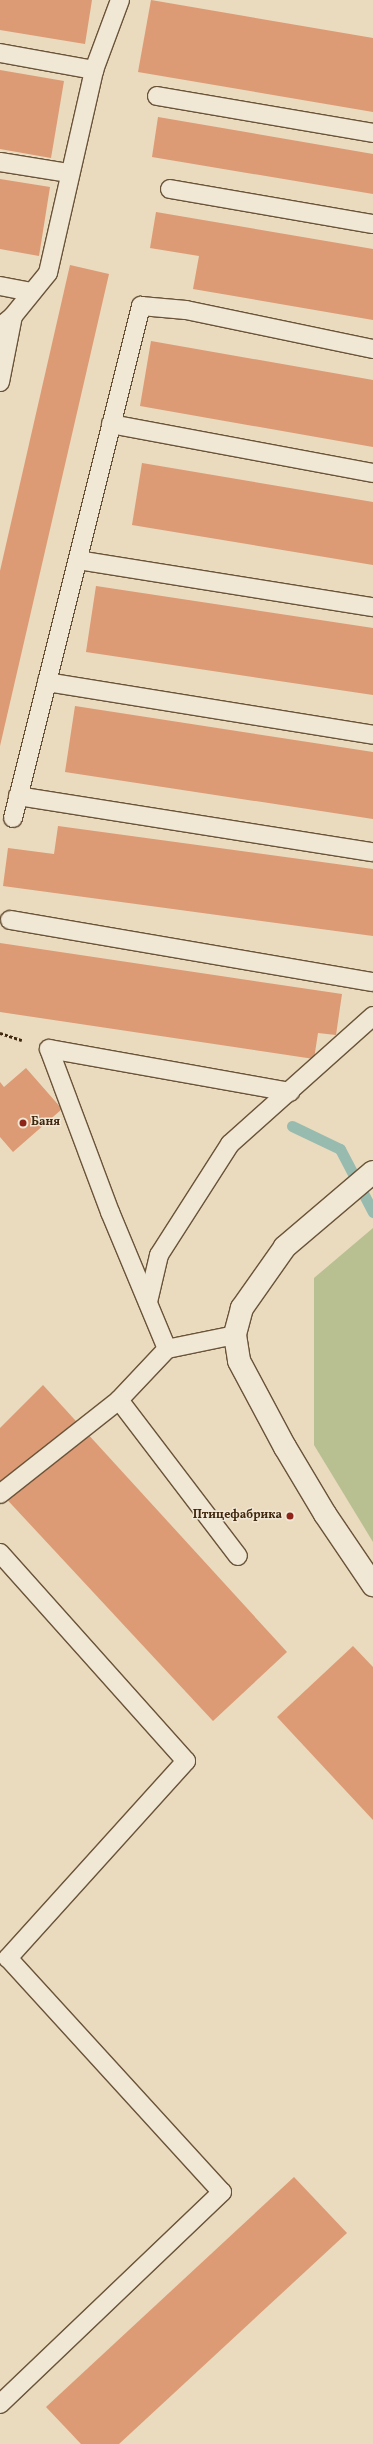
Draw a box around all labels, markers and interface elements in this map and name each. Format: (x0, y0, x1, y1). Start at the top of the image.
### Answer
place label: Баня (31, 1116, 60, 1130)
marker: Баня (18, 1118, 28, 1128)
place label: Птицефабрика (193, 1509, 282, 1523)
marker: Птицефабрика (285, 1511, 295, 1521)

